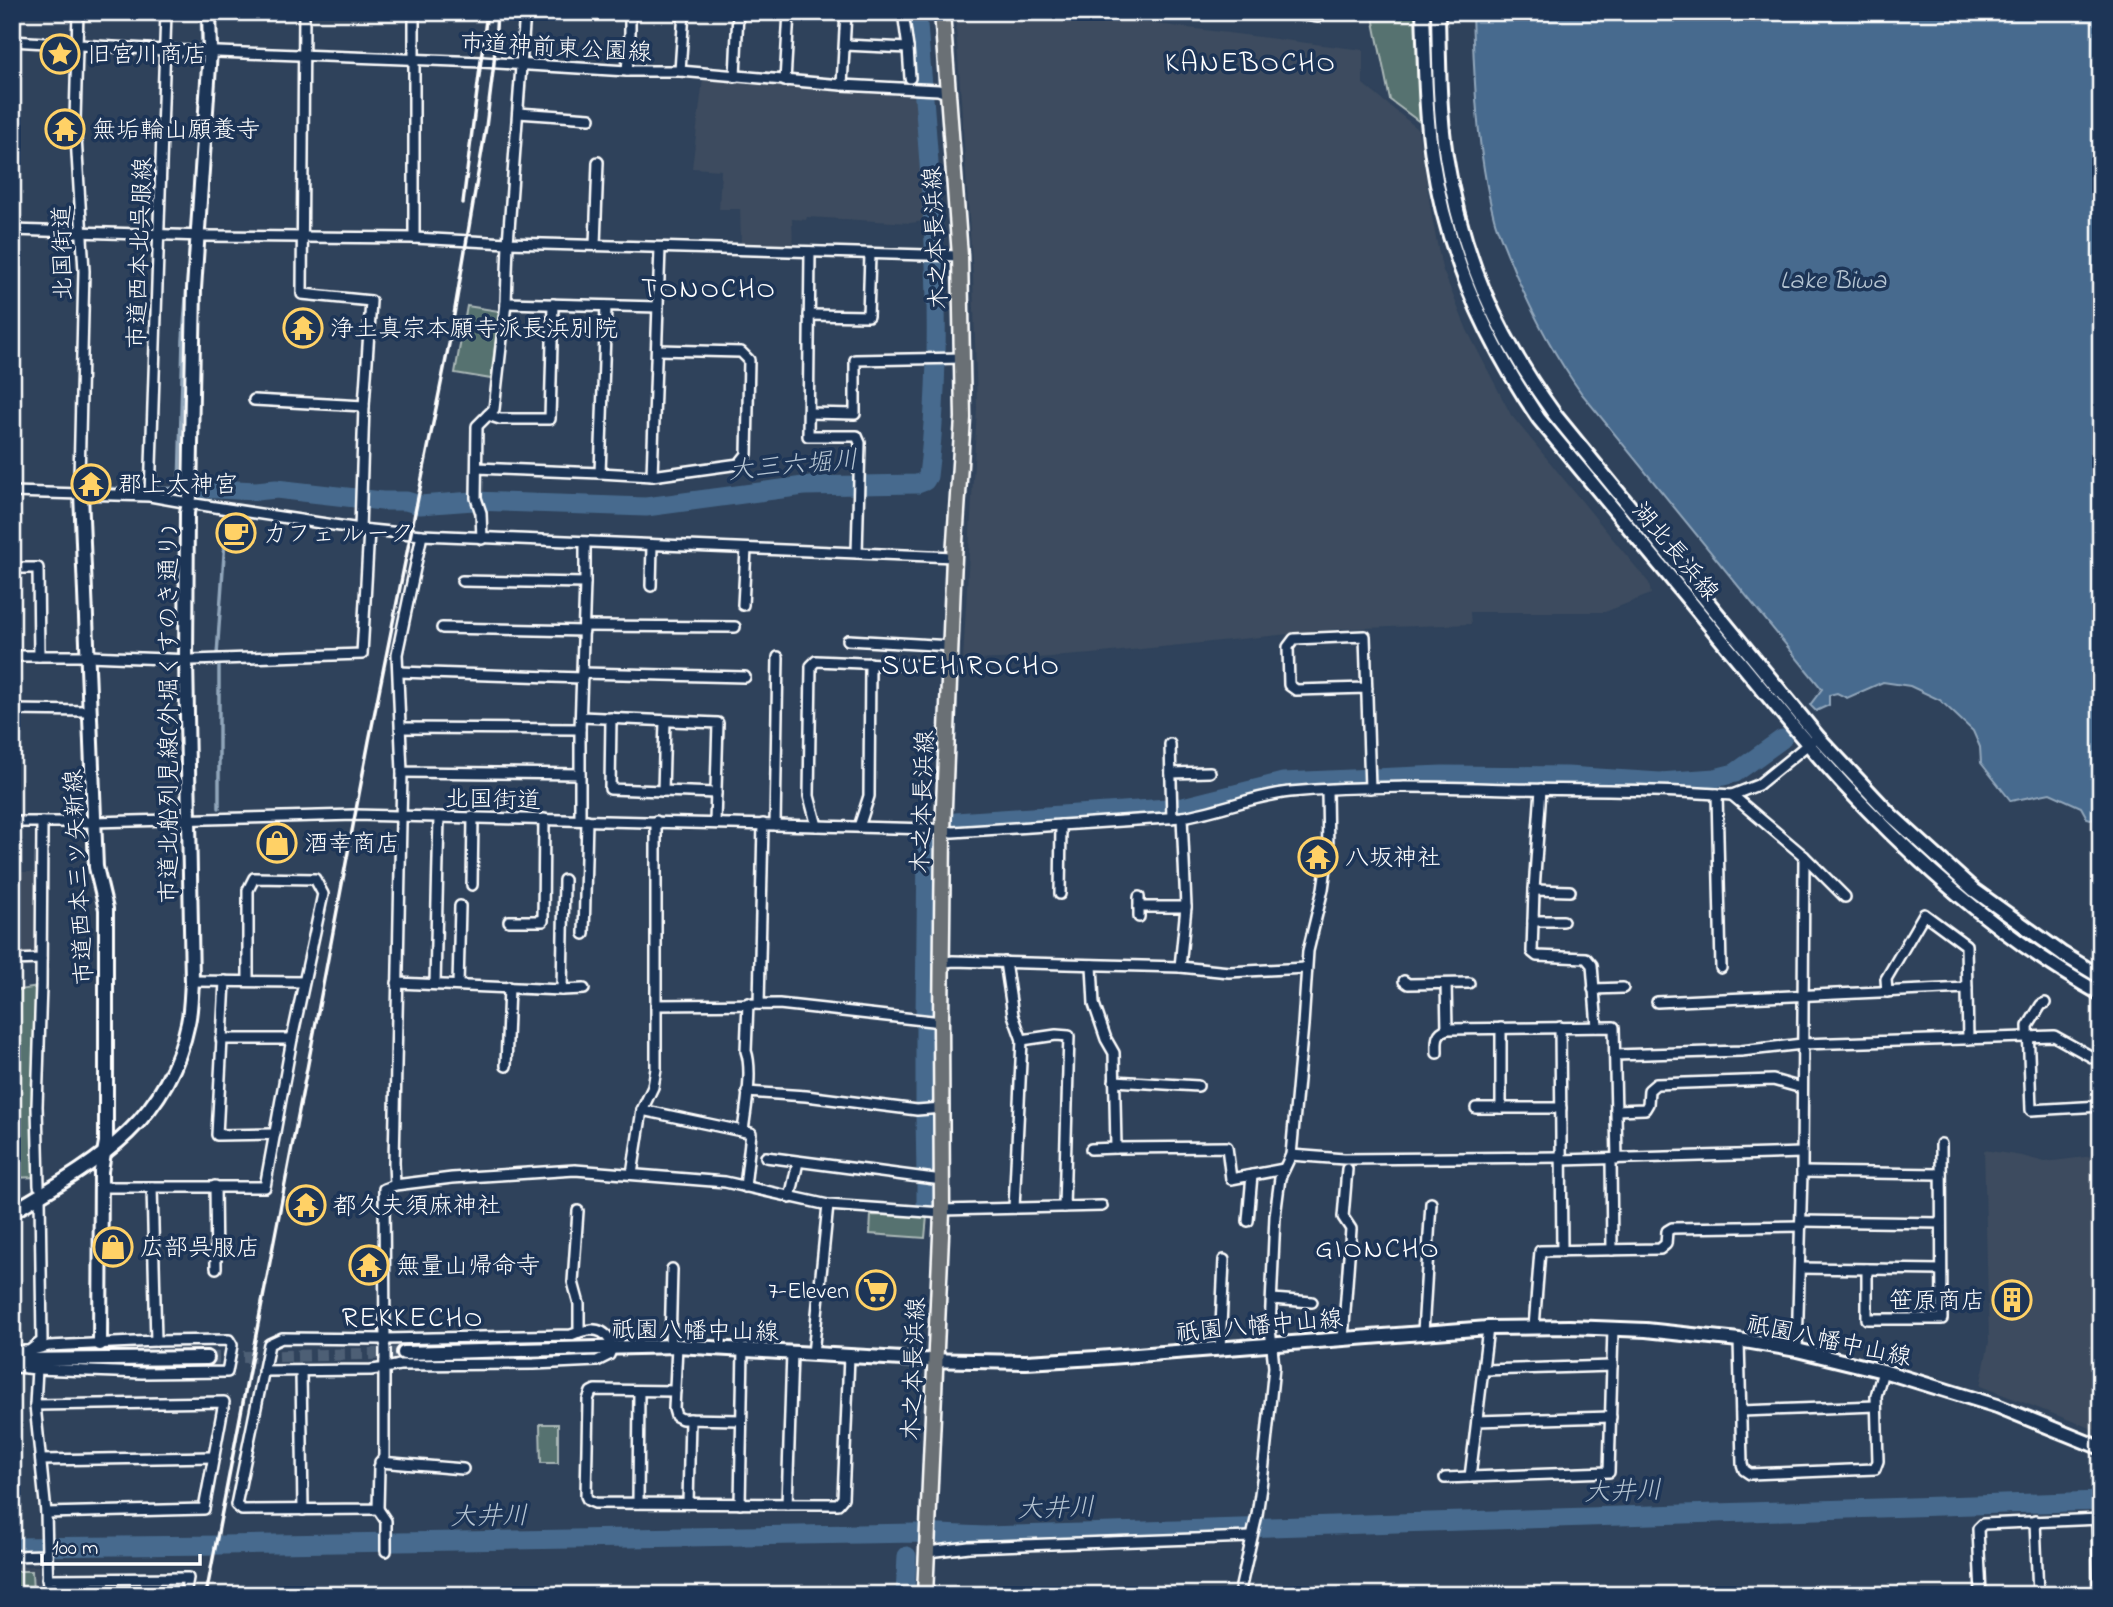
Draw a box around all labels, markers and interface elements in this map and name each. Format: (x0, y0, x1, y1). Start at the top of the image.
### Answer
street label: 市道神前東公園線 (459, 27, 653, 72)
place icon: 旧宮川商店 (39, 33, 81, 75)
place label: 旧宮川商店 (87, 39, 207, 74)
district label: KANEBOCHO (1165, 44, 1337, 85)
temple icon: 無垢輪山願養寺 (44, 108, 86, 150)
place label: 無垢輪山願養寺 (92, 114, 260, 149)
street label: 市道西本北呉服線 (121, 157, 162, 350)
street label: 木之本長浜線 (916, 165, 959, 311)
street label: 北国街道 (46, 205, 83, 301)
water label: Lake Biwa (1780, 263, 1887, 301)
district label: TONOCHO (641, 270, 777, 311)
temple icon: 浄土真宗本願寺派長浜別院 (282, 307, 324, 349)
place label: 浄土真宗本願寺派長浜別院 (330, 313, 618, 348)
water label: 大三六堀川 (727, 442, 860, 492)
temple icon: 郡上太神宮 (70, 463, 112, 505)
place label: 郡上太神宮 (118, 469, 238, 504)
street label: 湖北長浜線 (1622, 495, 1726, 610)
cafe icon: カフェ ルーク (215, 512, 257, 554)
place label: カフェ ルーク (263, 518, 414, 553)
street label: 市道北船列見線(外堀くすのき通り) (153, 526, 188, 904)
district label: SUEHIROCHO (881, 647, 1061, 688)
street label: 木之本長浜線 (904, 730, 945, 875)
street label: 市道西本三ツ矢新線 (57, 768, 104, 986)
street label: 北国街道 (445, 783, 541, 820)
shop icon: 酒幸商店 (256, 822, 298, 864)
place label: 酒幸商店 (304, 828, 400, 863)
temple icon: 八坂神社 (1297, 836, 1339, 878)
place label: 八坂神社 (1345, 842, 1441, 877)
temple icon: 都久夫須麻神社 (285, 1184, 327, 1226)
place label: 都久夫須麻神社 (333, 1190, 501, 1225)
shop icon: 広部呉服店 (92, 1226, 134, 1268)
district label: GIONCHO (1315, 1230, 1441, 1271)
place label: 広部呉服店 (140, 1232, 260, 1267)
temple icon: 無量山帰命寺 (348, 1244, 390, 1286)
place label: 無量山帰命寺 (396, 1250, 540, 1285)
supermarket icon: 7-Eleven (855, 1269, 897, 1311)
place label: 7-Eleven (768, 1275, 849, 1310)
building icon: 笹原商店 (1991, 1279, 2033, 1321)
place label: 笹原商店 (1889, 1285, 1985, 1320)
street label: 木之本長浜線 (895, 1297, 936, 1442)
district label: REKKECHO (342, 1299, 484, 1340)
street label: 祇園八幡中山線 (1174, 1303, 1344, 1352)
street label: 祇園八幡中山線 (1743, 1308, 1914, 1377)
street label: 祇園八幡中山線 (611, 1314, 779, 1351)
water label: 大井川 (1583, 1473, 1663, 1513)
water label: 大井川 (1016, 1490, 1096, 1530)
water label: 大井川 (450, 1498, 528, 1538)
scale bar (42, 1523, 200, 1567)
text: 100 m (52, 1534, 98, 1564)

